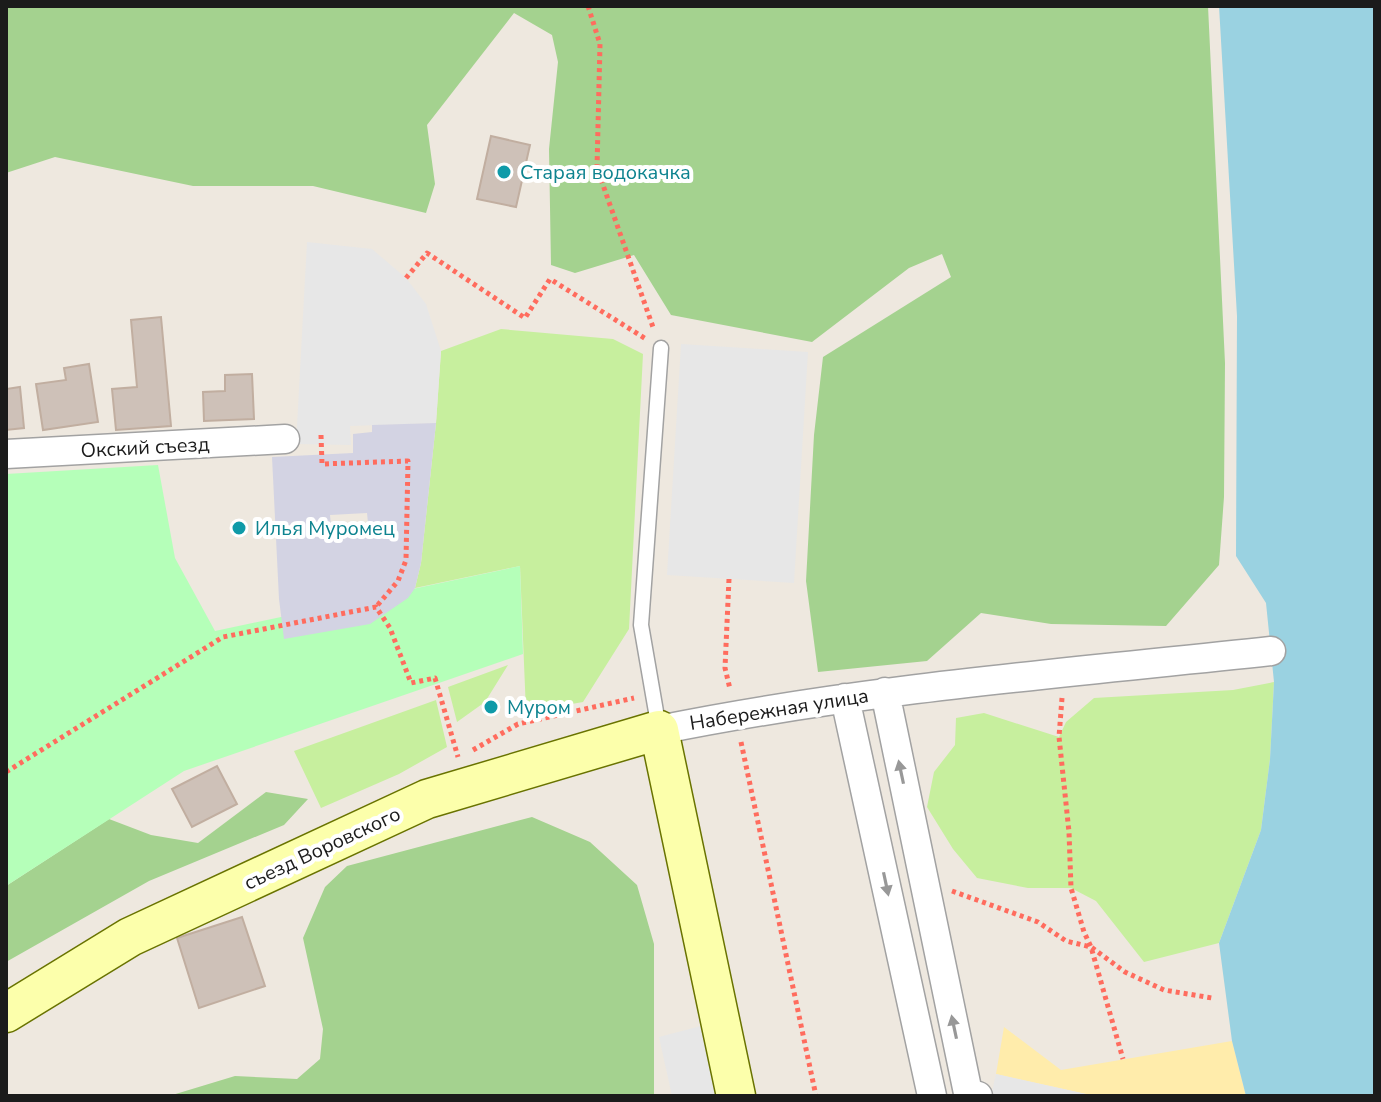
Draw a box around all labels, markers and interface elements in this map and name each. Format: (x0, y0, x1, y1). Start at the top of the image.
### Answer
place label: Старая водокачка (520, 159, 691, 186)
marker: Старая водокачка (495, 163, 513, 181)
street label: Окский съезд (80, 431, 210, 464)
place label: Илья Муромец (255, 515, 395, 542)
marker: Илья Муромец (230, 519, 248, 537)
street label: Набережная улица (688, 682, 870, 737)
place label: Муром (507, 694, 571, 721)
marker: Муром (482, 698, 500, 716)
one-way arrow (894, 760, 907, 785)
street label: съезд Воровского (239, 800, 405, 897)
one-way arrow (880, 871, 893, 896)
one-way arrow (947, 1014, 960, 1039)

